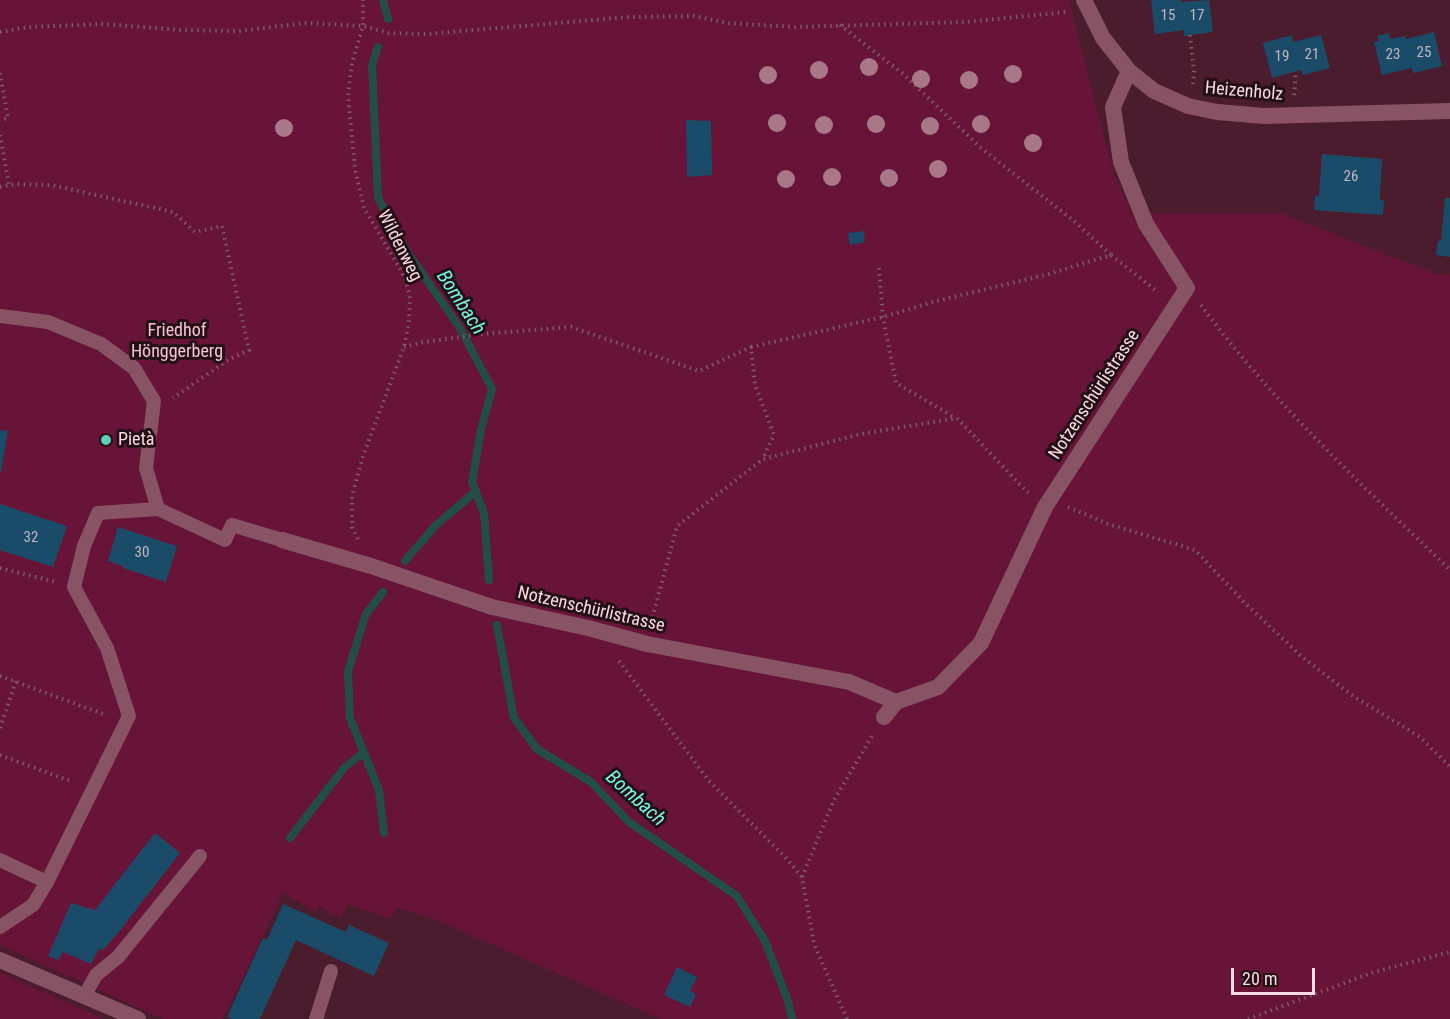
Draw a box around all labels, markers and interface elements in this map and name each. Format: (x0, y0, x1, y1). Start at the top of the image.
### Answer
house number: 15 (1161, 7, 1175, 25)
house number: 17 (1190, 7, 1204, 25)
house number: 25 (1417, 44, 1431, 62)
house number: 21 (1305, 46, 1319, 64)
house number: 23 (1386, 46, 1400, 64)
house number: 19 (1275, 48, 1289, 66)
street label: Heizenholz (1204, 78, 1284, 106)
house number: 26 (1344, 168, 1358, 186)
street label: Wildenweg (372, 207, 426, 285)
water label: Bombach (430, 266, 490, 340)
park label: Friedhof Hönggerberg (131, 320, 223, 362)
street label: Notzenschürlistrasse (1045, 326, 1145, 464)
place label: Pietà (118, 429, 154, 451)
marker: Pietà (99, 433, 113, 447)
house number: 32 (24, 529, 38, 547)
house number: 30 (135, 544, 149, 562)
street label: Notzenschürlistrasse (515, 583, 667, 637)
water label: Bombach (600, 766, 670, 832)
scale bar (1234, 956, 1318, 994)
text: 20 m (1242, 968, 1277, 989)

